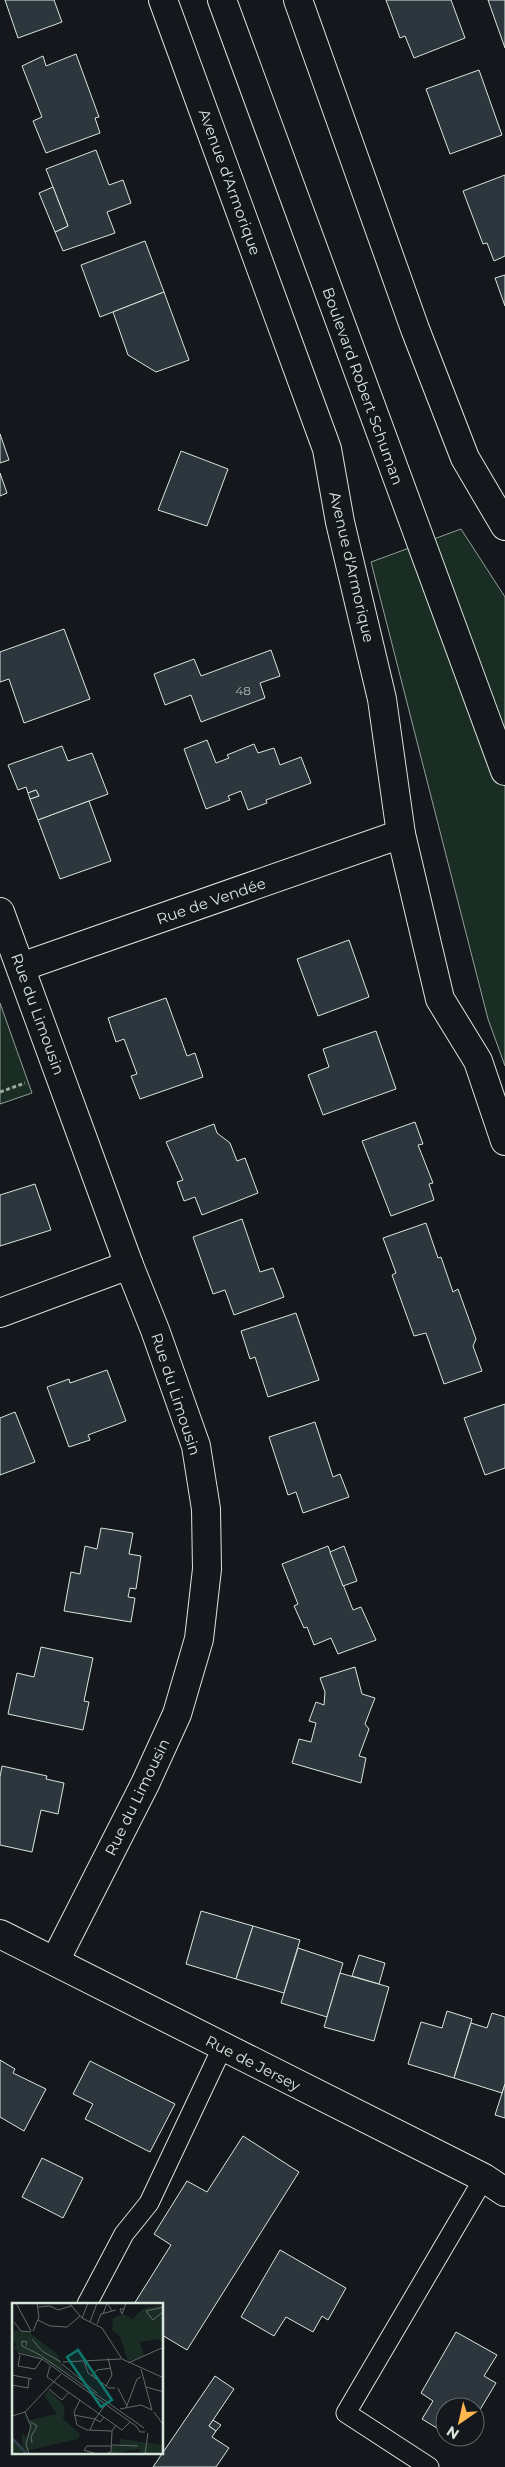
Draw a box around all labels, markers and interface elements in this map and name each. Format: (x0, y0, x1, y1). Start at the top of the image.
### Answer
street label: Avenue d'Armorique (195, 106, 265, 258)
street label: Boulevard Robert Schuman (318, 285, 408, 487)
street label: Avenue d'Armorique (325, 490, 379, 644)
house number: 48 (235, 683, 251, 698)
street label: Rue de Vendée (154, 873, 268, 929)
street label: Rue du Limousin (7, 951, 69, 1077)
street label: Rue du Limousin (147, 1330, 205, 1458)
street label: Rue du Limousin (100, 1735, 174, 1859)
street label: Rue de Jersey (202, 2031, 304, 2095)
inset map (12, 2303, 164, 2454)
north arrow (435, 2397, 485, 2447)
text: N (443, 2422, 462, 2443)

